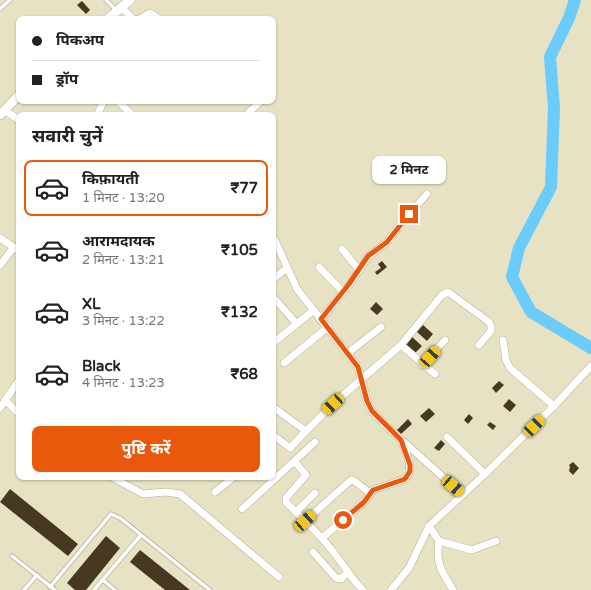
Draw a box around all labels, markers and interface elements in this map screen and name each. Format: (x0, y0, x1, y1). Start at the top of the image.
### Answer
text: पिकअप (56, 31, 104, 49)
text: ड्रॉप (56, 70, 78, 88)
text: सवारी चुनें (32, 125, 103, 147)
callout: 2 मिनट (372, 156, 446, 184)
text: 2 मिनट (390, 162, 428, 178)
icon: car (34, 170, 70, 206)
text: किफ़ायती (82, 170, 139, 188)
text: ₹77 (230, 179, 258, 197)
text: 1 मिनट · 13:20 (82, 190, 165, 206)
route end (400, 205, 418, 223)
icon: car (34, 232, 70, 268)
text: आरामदायक (82, 232, 155, 250)
text: ₹105 (221, 241, 258, 259)
text: 2 मिनट · 13:21 (82, 252, 165, 268)
icon: car (34, 294, 70, 330)
text: XL (82, 295, 101, 313)
text: ₹132 (221, 303, 258, 321)
text: 3 मिनट · 13:22 (82, 313, 165, 329)
car (418, 344, 442, 370)
icon: car (34, 356, 70, 392)
text: Black (82, 357, 121, 375)
text: ₹68 (230, 365, 258, 383)
text: 4 मिनट · 13:23 (82, 375, 165, 391)
car (320, 391, 346, 417)
car (521, 413, 547, 439)
button: पुष्टि करें (32, 426, 260, 472)
car (440, 474, 466, 498)
car (292, 509, 318, 533)
route start (334, 511, 352, 529)

